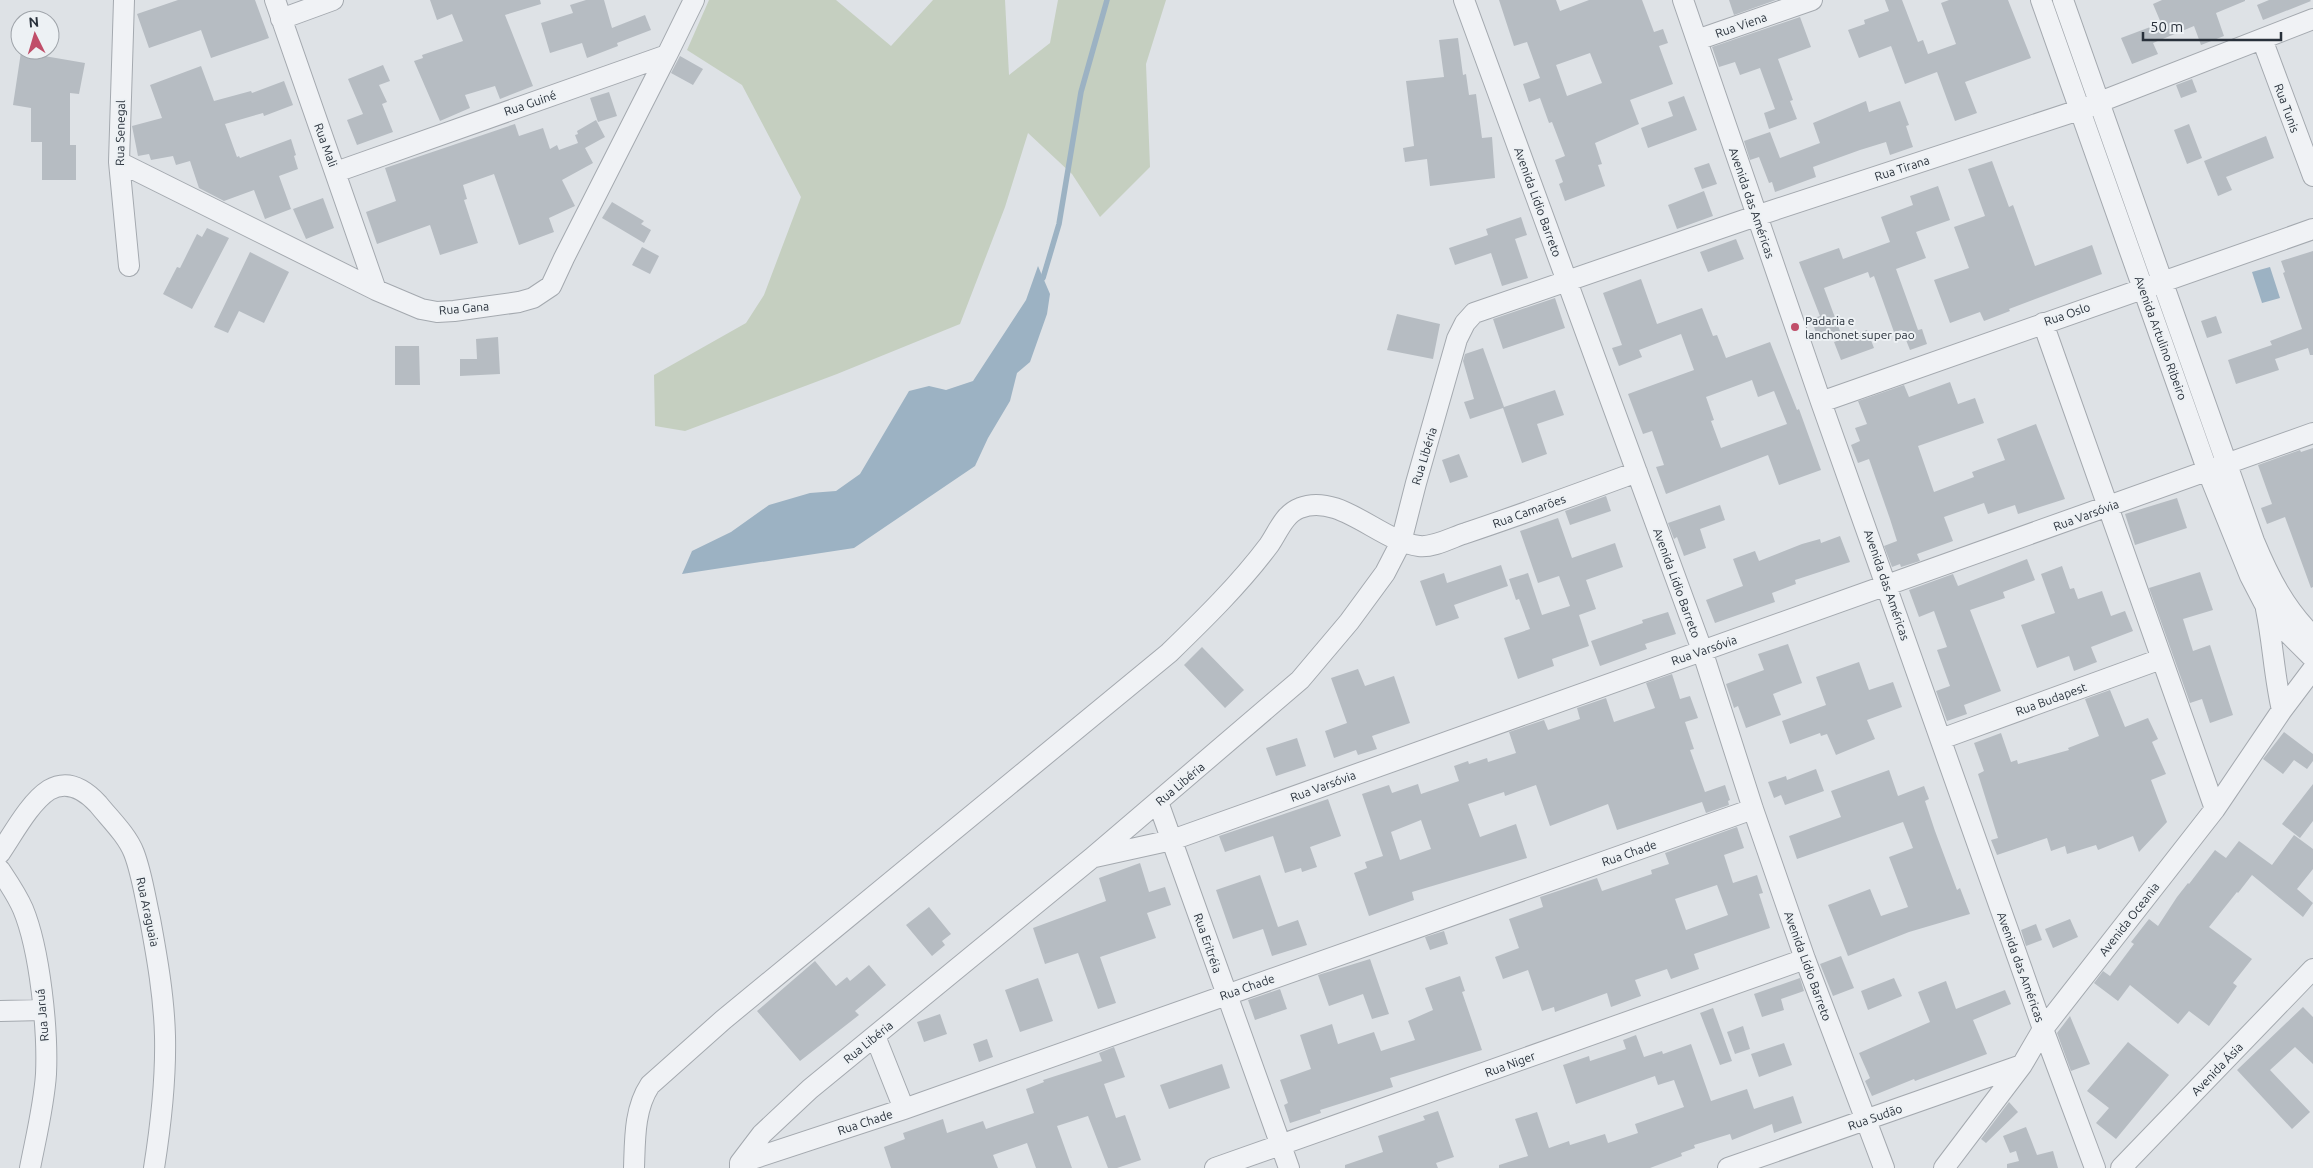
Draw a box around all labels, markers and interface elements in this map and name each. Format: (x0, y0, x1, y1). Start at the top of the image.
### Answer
north arrow (10, 10, 60, 60)
street label: Rua Viena (1713, 10, 1769, 40)
scale bar (2143, 10, 2280, 42)
text: N (28, 14, 40, 30)
text: 50 m (2150, 18, 2183, 35)
street label: Rua Tunis (2272, 82, 2302, 134)
street label: Rua Guiné (502, 88, 558, 118)
street label: Rua Senegal (113, 100, 127, 166)
street label: Rua Mali (312, 121, 340, 169)
street label: Avenida Lídio Barreto (1512, 145, 1564, 259)
street label: Avenida das Américas (1727, 146, 1777, 260)
street label: Rua Tirana (1873, 153, 1931, 183)
street label: Avenida Artulino Ribeiro (2133, 274, 2189, 402)
street label: Rua Gana (438, 299, 490, 317)
street label: Rua Oslo (2042, 300, 2092, 328)
place label: Padaria e lanchonet super pao (1805, 314, 1915, 341)
marker: Padaria e lanchonet super pao (1789, 321, 1801, 333)
street label: Rua Libéria (1409, 426, 1439, 486)
street label: Rua Camarões (1491, 492, 1567, 530)
street label: Rua Varsóvia (2052, 497, 2120, 533)
street label: Avenida Lídio Barreto (1651, 526, 1703, 640)
street label: Avenida das Américas (1862, 528, 1912, 642)
street label: Rua Varsóvia (1669, 633, 1739, 667)
street label: Rua Budapest (2014, 680, 2088, 718)
street label: Rua Libéria (1153, 760, 1207, 808)
street label: Rua Varsóvia (1289, 768, 1357, 804)
street label: Rua Chade (1600, 838, 1658, 868)
street label: Rua Araguaia (134, 876, 162, 948)
street label: Avenida Oceania (2096, 880, 2162, 958)
street label: Avenida Lídio Barreto (1782, 909, 1834, 1023)
street label: Avenida das Américas (1995, 910, 2047, 1024)
street label: Rua Eritréia (1192, 911, 1224, 975)
street label: Rua Chade (1218, 972, 1276, 1002)
street label: Rua Jaruá (33, 988, 51, 1042)
street label: Rua Libéria (841, 1018, 895, 1066)
street label: Avenida Ásia (2189, 1040, 2245, 1098)
street label: Rua Niger (1483, 1049, 1537, 1079)
street label: Rua Sudão (1846, 1102, 1904, 1132)
street label: Rua Chade (836, 1107, 894, 1137)

